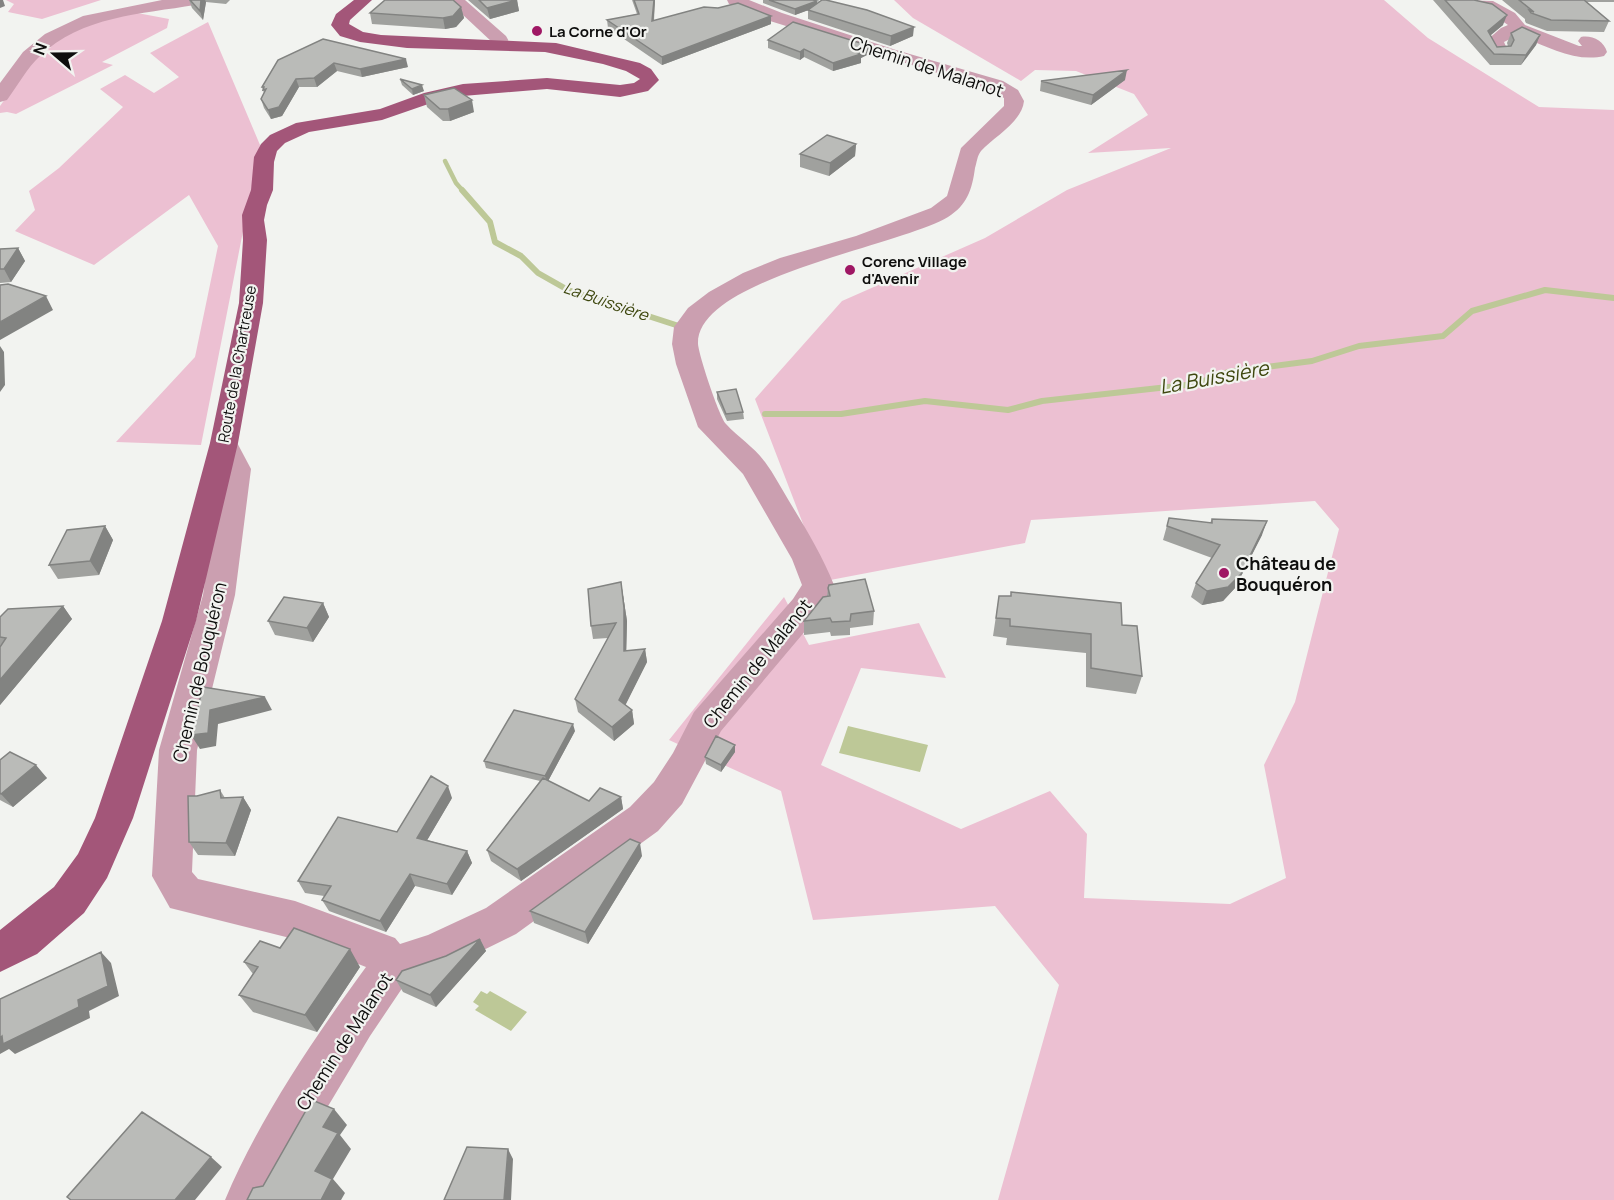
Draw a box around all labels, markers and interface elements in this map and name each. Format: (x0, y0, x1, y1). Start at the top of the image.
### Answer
place label: La Corne d'Or (549, 21, 647, 42)
north arrow (24, 24, 84, 84)
marker: La Corne d'Or (530, 24, 544, 38)
street label: Chemin de Malanot (847, 30, 1007, 102)
text: N (28, 40, 52, 58)
place label: Corenc Village d'Avenir (862, 251, 967, 289)
marker: Corenc Village d'Avenir (843, 263, 857, 277)
water label: La Buissière (561, 276, 653, 326)
street label: Route de la Chartreuse (213, 284, 261, 444)
water label: La Buissière (1157, 354, 1272, 400)
place label: Château de Bouquéron (1236, 551, 1336, 596)
marker: Château de Bouquéron (1217, 566, 1231, 580)
street label: Chemin de Bouquéron (167, 580, 231, 764)
street label: Chemin de Malanot (697, 593, 817, 733)
street label: Chemin de Malanot (290, 967, 398, 1115)

